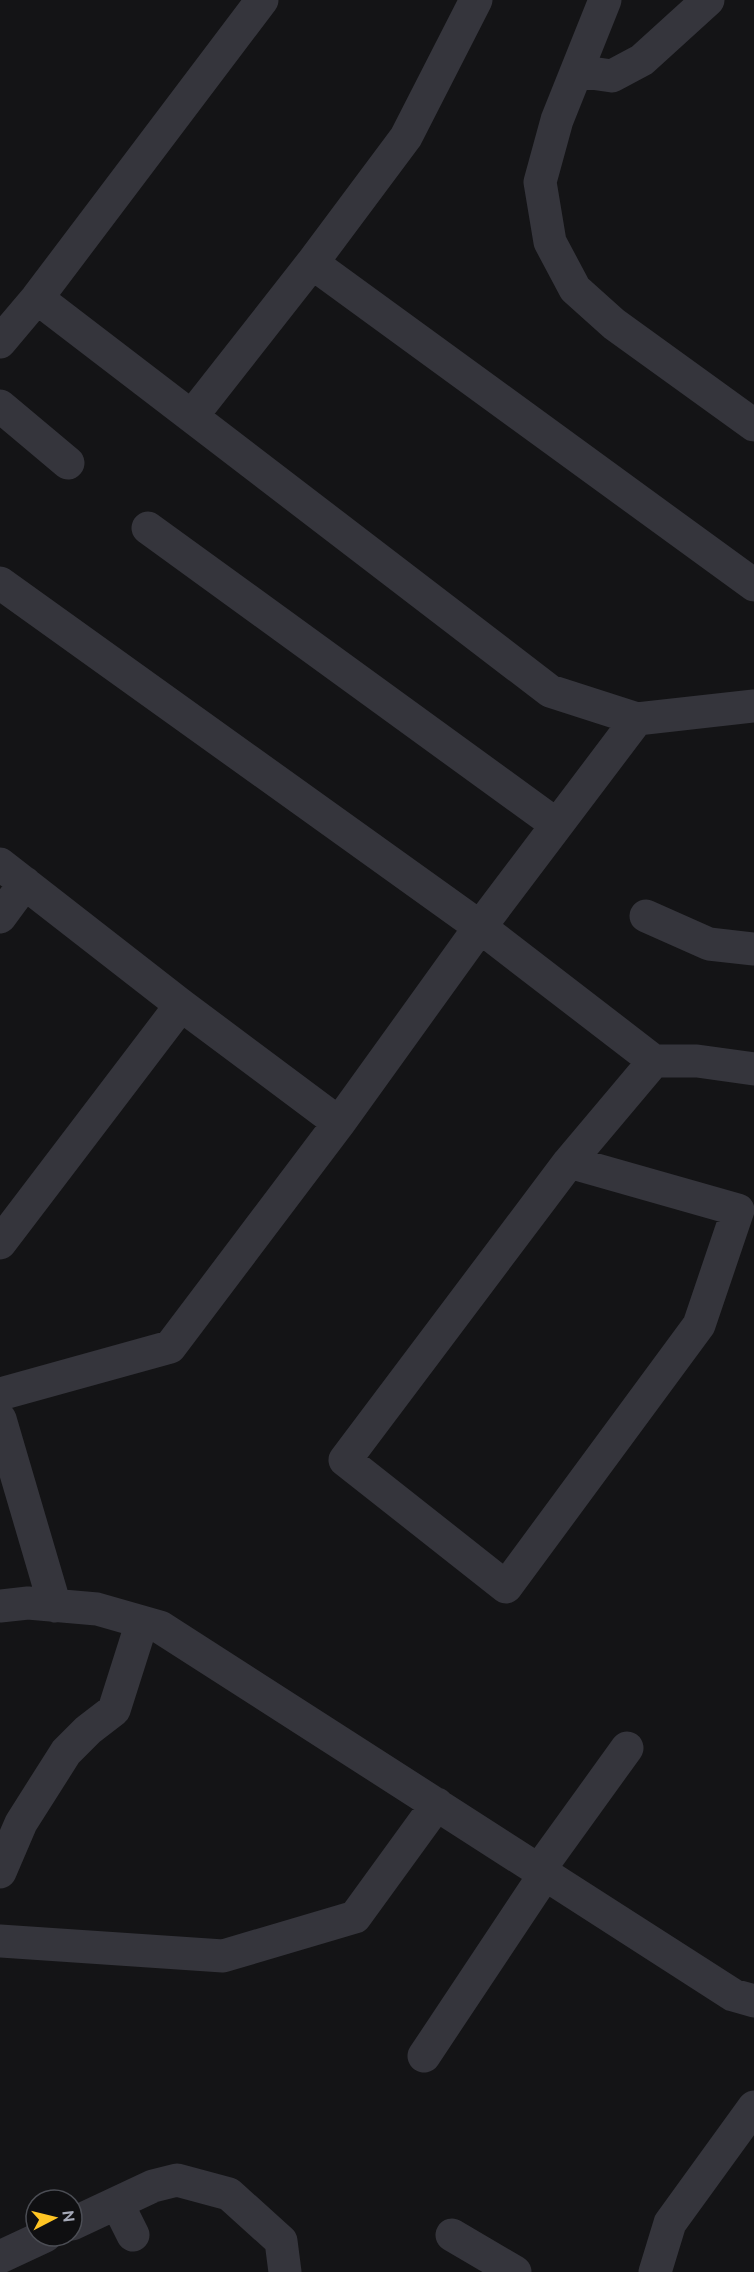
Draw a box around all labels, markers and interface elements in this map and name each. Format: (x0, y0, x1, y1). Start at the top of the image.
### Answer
north arrow (24, 2188, 84, 2248)
text: N (59, 2209, 79, 2223)

